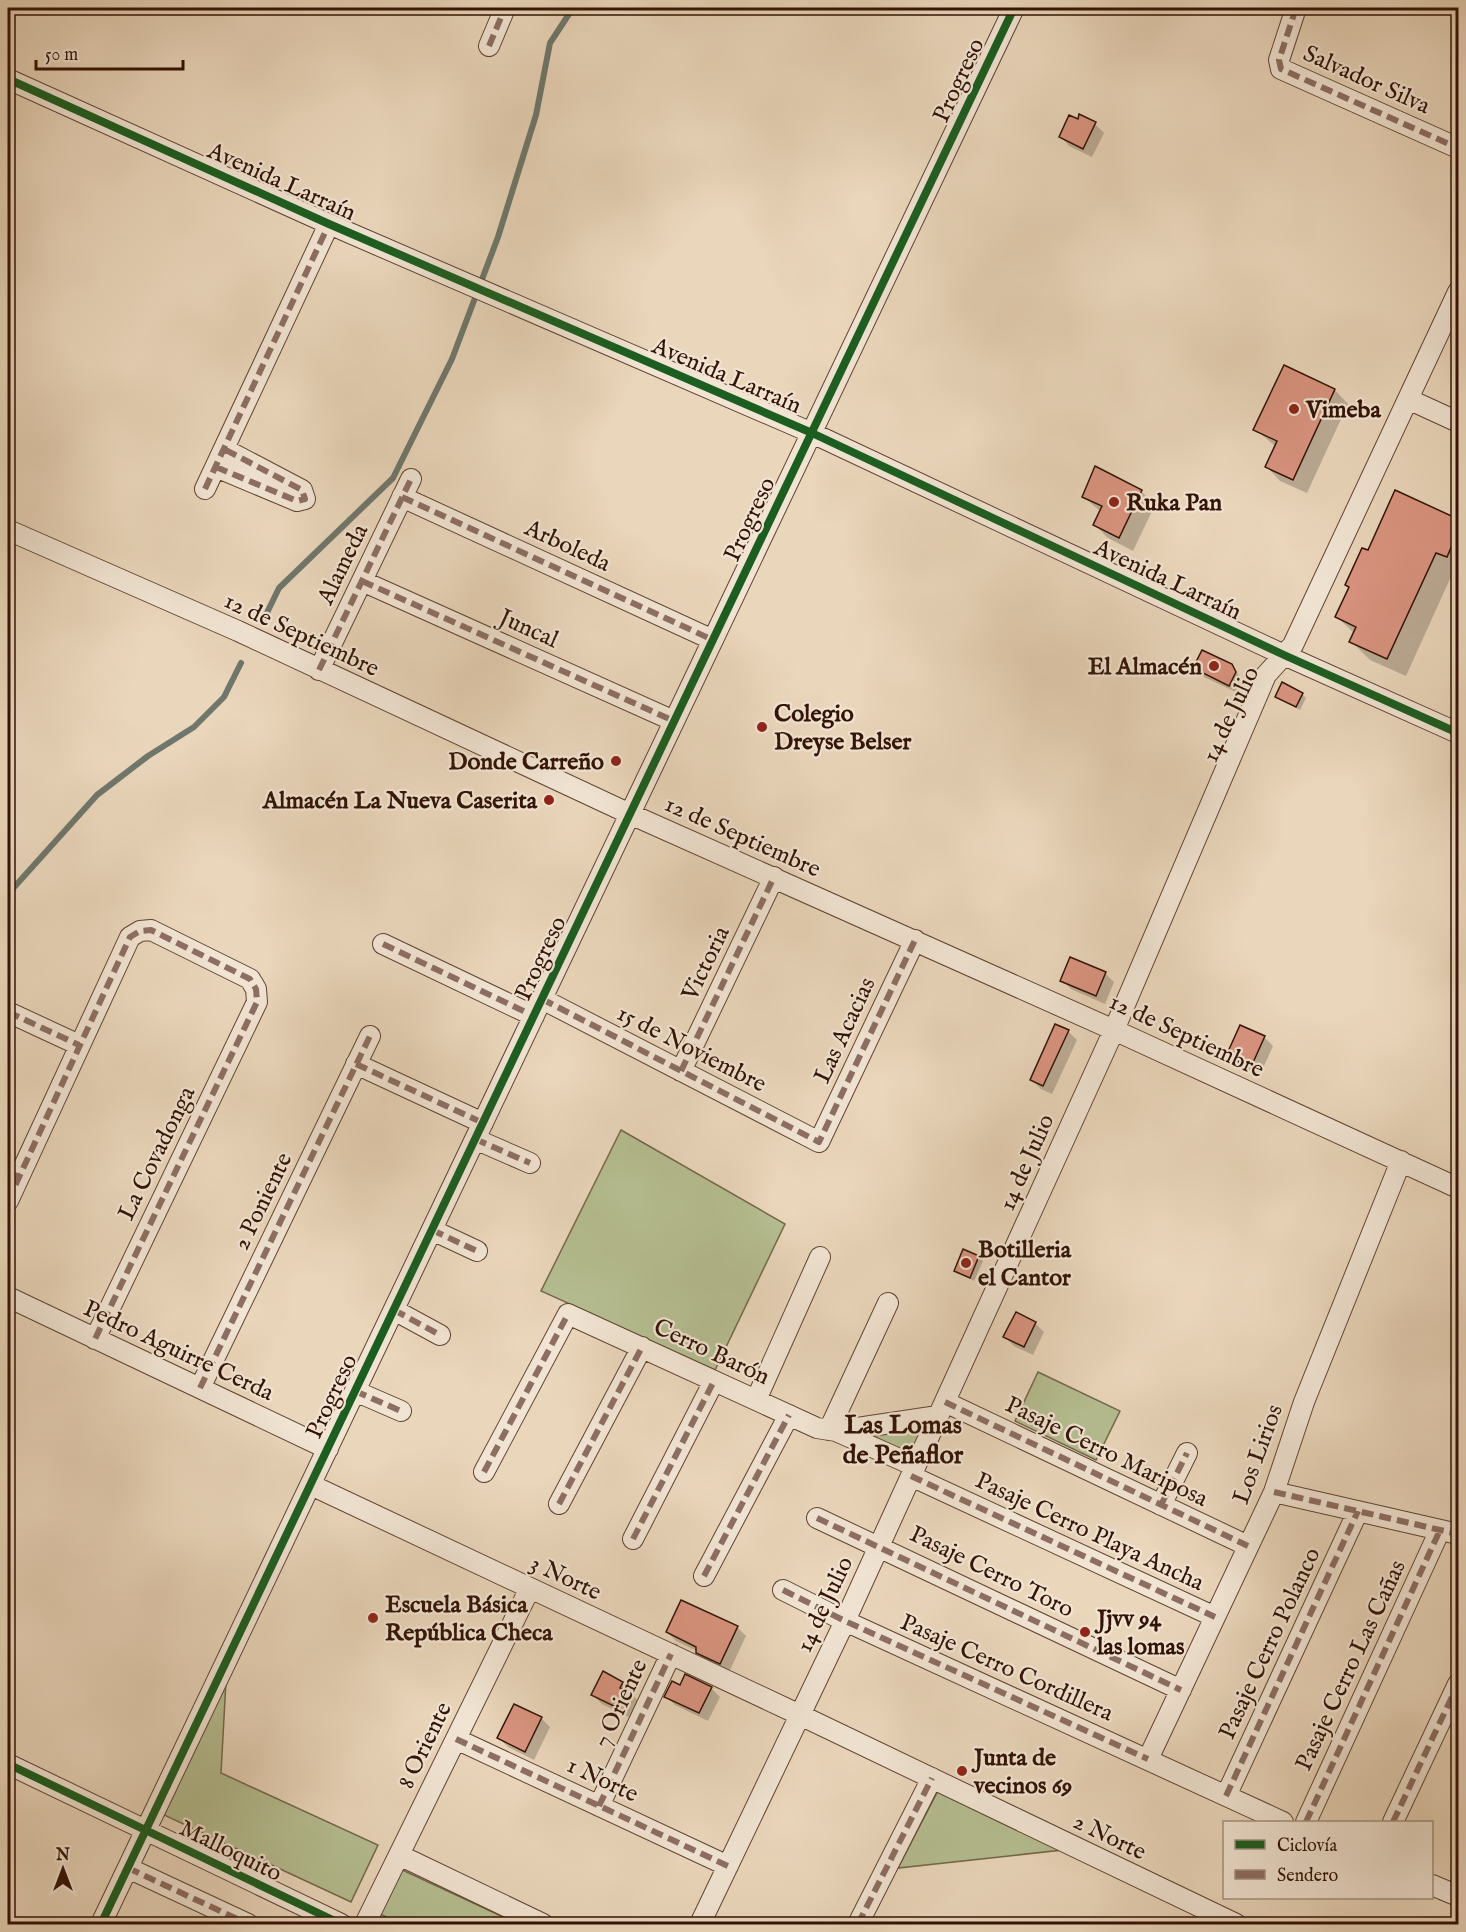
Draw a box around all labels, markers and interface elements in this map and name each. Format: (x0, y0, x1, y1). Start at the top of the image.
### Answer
scale bar (36, 33, 183, 71)
street label: Progreso (926, 33, 992, 128)
street label: Salvador Silva (1298, 39, 1435, 122)
text: 50 m (45, 44, 78, 67)
street label: Avenida Larraín (201, 135, 361, 229)
street label: Avenida Larraín (646, 331, 806, 422)
place label: Vimeba (1305, 395, 1381, 426)
marker: Vimeba (1287, 402, 1301, 416)
street label: Progreso (717, 472, 783, 567)
place label: Ruka Pan (1126, 488, 1222, 519)
marker: Ruka Pan (1107, 495, 1121, 509)
street label: Arboleda (519, 513, 616, 580)
street label: Alameda (310, 519, 376, 611)
street label: Avenida Larraín (1088, 532, 1246, 628)
street label: 12 de Septiembre (219, 586, 384, 685)
street label: Juncal (491, 601, 563, 656)
place label: El Almacén (1088, 652, 1202, 683)
marker: El Almacén (1207, 659, 1221, 673)
street label: 14 de Julio (1196, 662, 1267, 768)
place label: Colegio Dreyse Belser (774, 699, 912, 758)
marker: Colegio Dreyse Belser (755, 720, 769, 734)
place label: Donde Carreño (448, 747, 604, 778)
marker: Donde Carreño (609, 754, 623, 768)
place label: Almacén La Nueva Caserita (262, 786, 538, 817)
street label: 12 de Septiembre (660, 789, 825, 886)
marker: Almacén La Nueva Caserita (542, 793, 556, 807)
street label: Progreso (508, 911, 574, 1006)
street label: Victoria (675, 921, 738, 1007)
street label: Las Acacias (807, 973, 883, 1089)
street label: 12 de Septiembre (1104, 987, 1269, 1086)
street label: 15 de Noviembre (611, 998, 771, 1100)
street label: La Covadonga (112, 1081, 203, 1226)
street label: 14 de Julio (992, 1109, 1062, 1216)
street label: 2 Poniente (226, 1148, 300, 1256)
place label: Botilleria el Cantor (978, 1235, 1072, 1294)
marker: Botilleria el Cantor (959, 1256, 973, 1270)
street label: Pedro Aguirre Cerda (78, 1294, 279, 1409)
street label: Cerro Barón (648, 1312, 775, 1393)
street label: Progreso (299, 1349, 365, 1444)
street label: Pasaje Cerro Mariposa (1000, 1390, 1213, 1515)
street label: Los Lirios (1226, 1400, 1291, 1509)
district label: Las Lomas de Peñaflor (843, 1409, 964, 1472)
street label: Pasaje Cerro Playa Ancha (970, 1466, 1209, 1599)
street label: Pasaje Cerro Toro (904, 1519, 1079, 1625)
street label: Pasaje Cerro Polanco (1212, 1543, 1328, 1744)
street label: 3 Norte (525, 1548, 606, 1608)
street label: 14 de Julio (790, 1552, 861, 1658)
street label: Pasaje Cerro Las Cañas (1289, 1555, 1414, 1776)
place label: Escuela Básica República Checa (385, 1590, 553, 1649)
place label: Jjvv 94 las lomas (1094, 1604, 1185, 1663)
street label: Pasaje Cerro Cordillera (895, 1607, 1118, 1730)
marker: Escuela Básica República Checa (366, 1611, 380, 1625)
marker: Jjvv 94 las lomas (1078, 1625, 1092, 1639)
street label: 7 Oriente (587, 1654, 655, 1753)
street label: 8 Oriente (391, 1697, 460, 1794)
place label: Junta de vecinos 69 (971, 1743, 1072, 1802)
street label: 1 Norte (562, 1750, 643, 1810)
marker: Junta de vecinos 69 (955, 1764, 969, 1778)
street label: 2 Norte (1068, 1806, 1151, 1868)
street label: Malloquito (174, 1813, 287, 1890)
legend (1223, 1821, 1433, 1899)
text: Ciclovía (1277, 1835, 1337, 1858)
north arrow (33, 1839, 93, 1899)
text: N (55, 1846, 70, 1866)
text: Sendero (1277, 1865, 1339, 1888)

